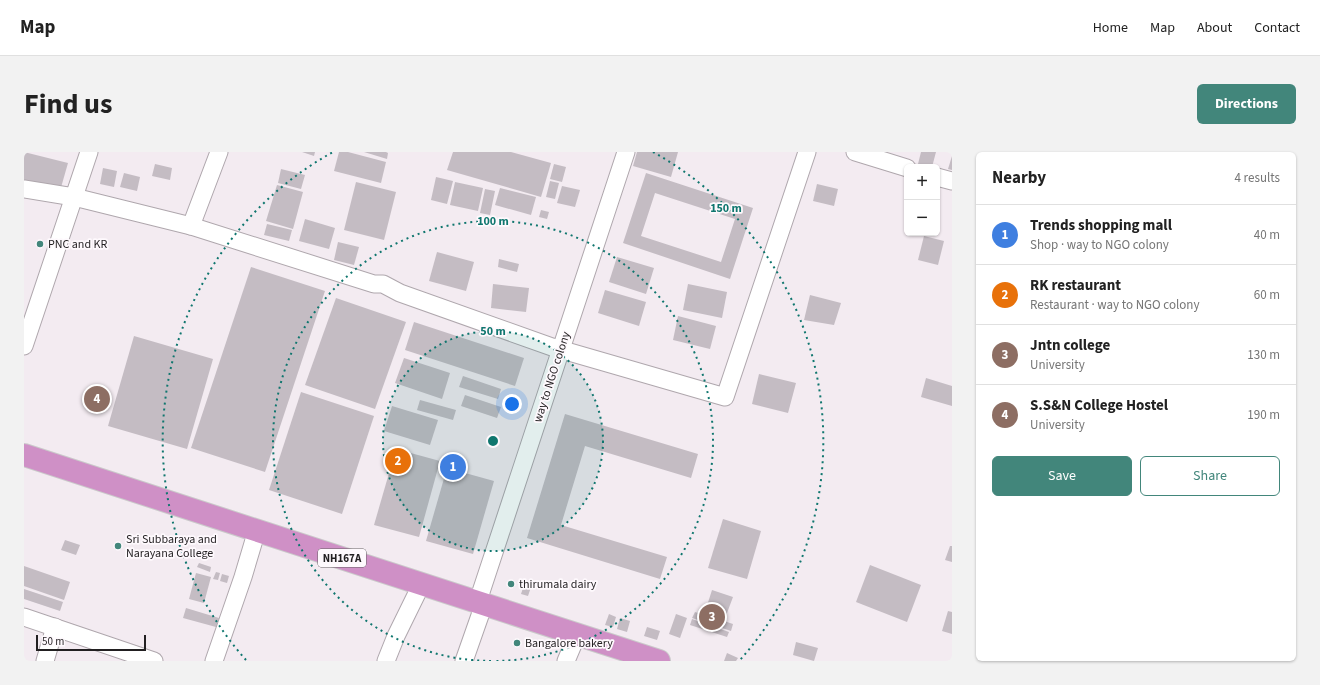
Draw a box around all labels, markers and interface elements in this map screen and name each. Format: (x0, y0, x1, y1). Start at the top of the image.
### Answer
text: Map (20, 14, 55, 41)
text: Home (1093, 18, 1128, 38)
text: Map (1150, 18, 1175, 38)
text: About (1197, 18, 1232, 38)
text: Contact (1254, 18, 1300, 38)
text: Find us (24, 84, 112, 124)
button: Directions (1197, 84, 1296, 124)
map controls (904, 164, 940, 236)
button: + (904, 164, 940, 200)
text: Nearby (992, 166, 1046, 190)
text: 4 results (1235, 169, 1280, 187)
text: 150 m (710, 200, 742, 217)
button: − (904, 200, 940, 236)
text: 100 m (477, 213, 509, 230)
text: Trends shopping mall (1030, 215, 1172, 236)
text: 1 (1002, 226, 1008, 244)
text: 40 m (1254, 226, 1280, 244)
place label: PNC and KR (48, 236, 107, 253)
text: Shop · way to NGO colony (1030, 236, 1169, 254)
marker: PNC and KR (35, 239, 45, 249)
text: RK restaurant (1030, 275, 1121, 296)
text: 2 (1002, 286, 1008, 304)
text: 60 m (1254, 286, 1280, 304)
text: Restaurant · way to NGO colony (1030, 296, 1200, 314)
text: 50 m (480, 323, 506, 340)
street label: way to NGO colony (529, 329, 575, 424)
text: Jntn college (1030, 335, 1110, 356)
text: 3 (1002, 346, 1008, 364)
text: 130 m (1247, 346, 1280, 364)
text: University (1030, 356, 1085, 374)
pin: 4 (84, 384, 110, 414)
your location (502, 394, 522, 414)
text: S.S&N College Hostel (1030, 395, 1168, 416)
text: 4 (1002, 406, 1008, 424)
text: 190 m (1247, 406, 1280, 424)
text: University (1030, 416, 1085, 434)
centre of rings (486, 434, 500, 448)
pin: 2 (385, 446, 411, 476)
pin: 1 (440, 452, 466, 482)
button: Save (992, 456, 1132, 496)
button: Share (1140, 456, 1280, 496)
place label: Sri Subbaraya and Narayana College (126, 531, 217, 562)
marker: Sri Subbaraya and Narayana College (113, 541, 123, 551)
road number: NH167A (318, 549, 366, 567)
place label: thirumala dairy (519, 576, 597, 593)
marker: thirumala dairy (506, 579, 516, 589)
pin: 3 (699, 602, 725, 632)
scale bar (36, 633, 146, 652)
text: 50 m (42, 634, 64, 649)
place label: Bangalore bakery (525, 635, 613, 652)
marker: Bangalore bakery (512, 638, 522, 648)

